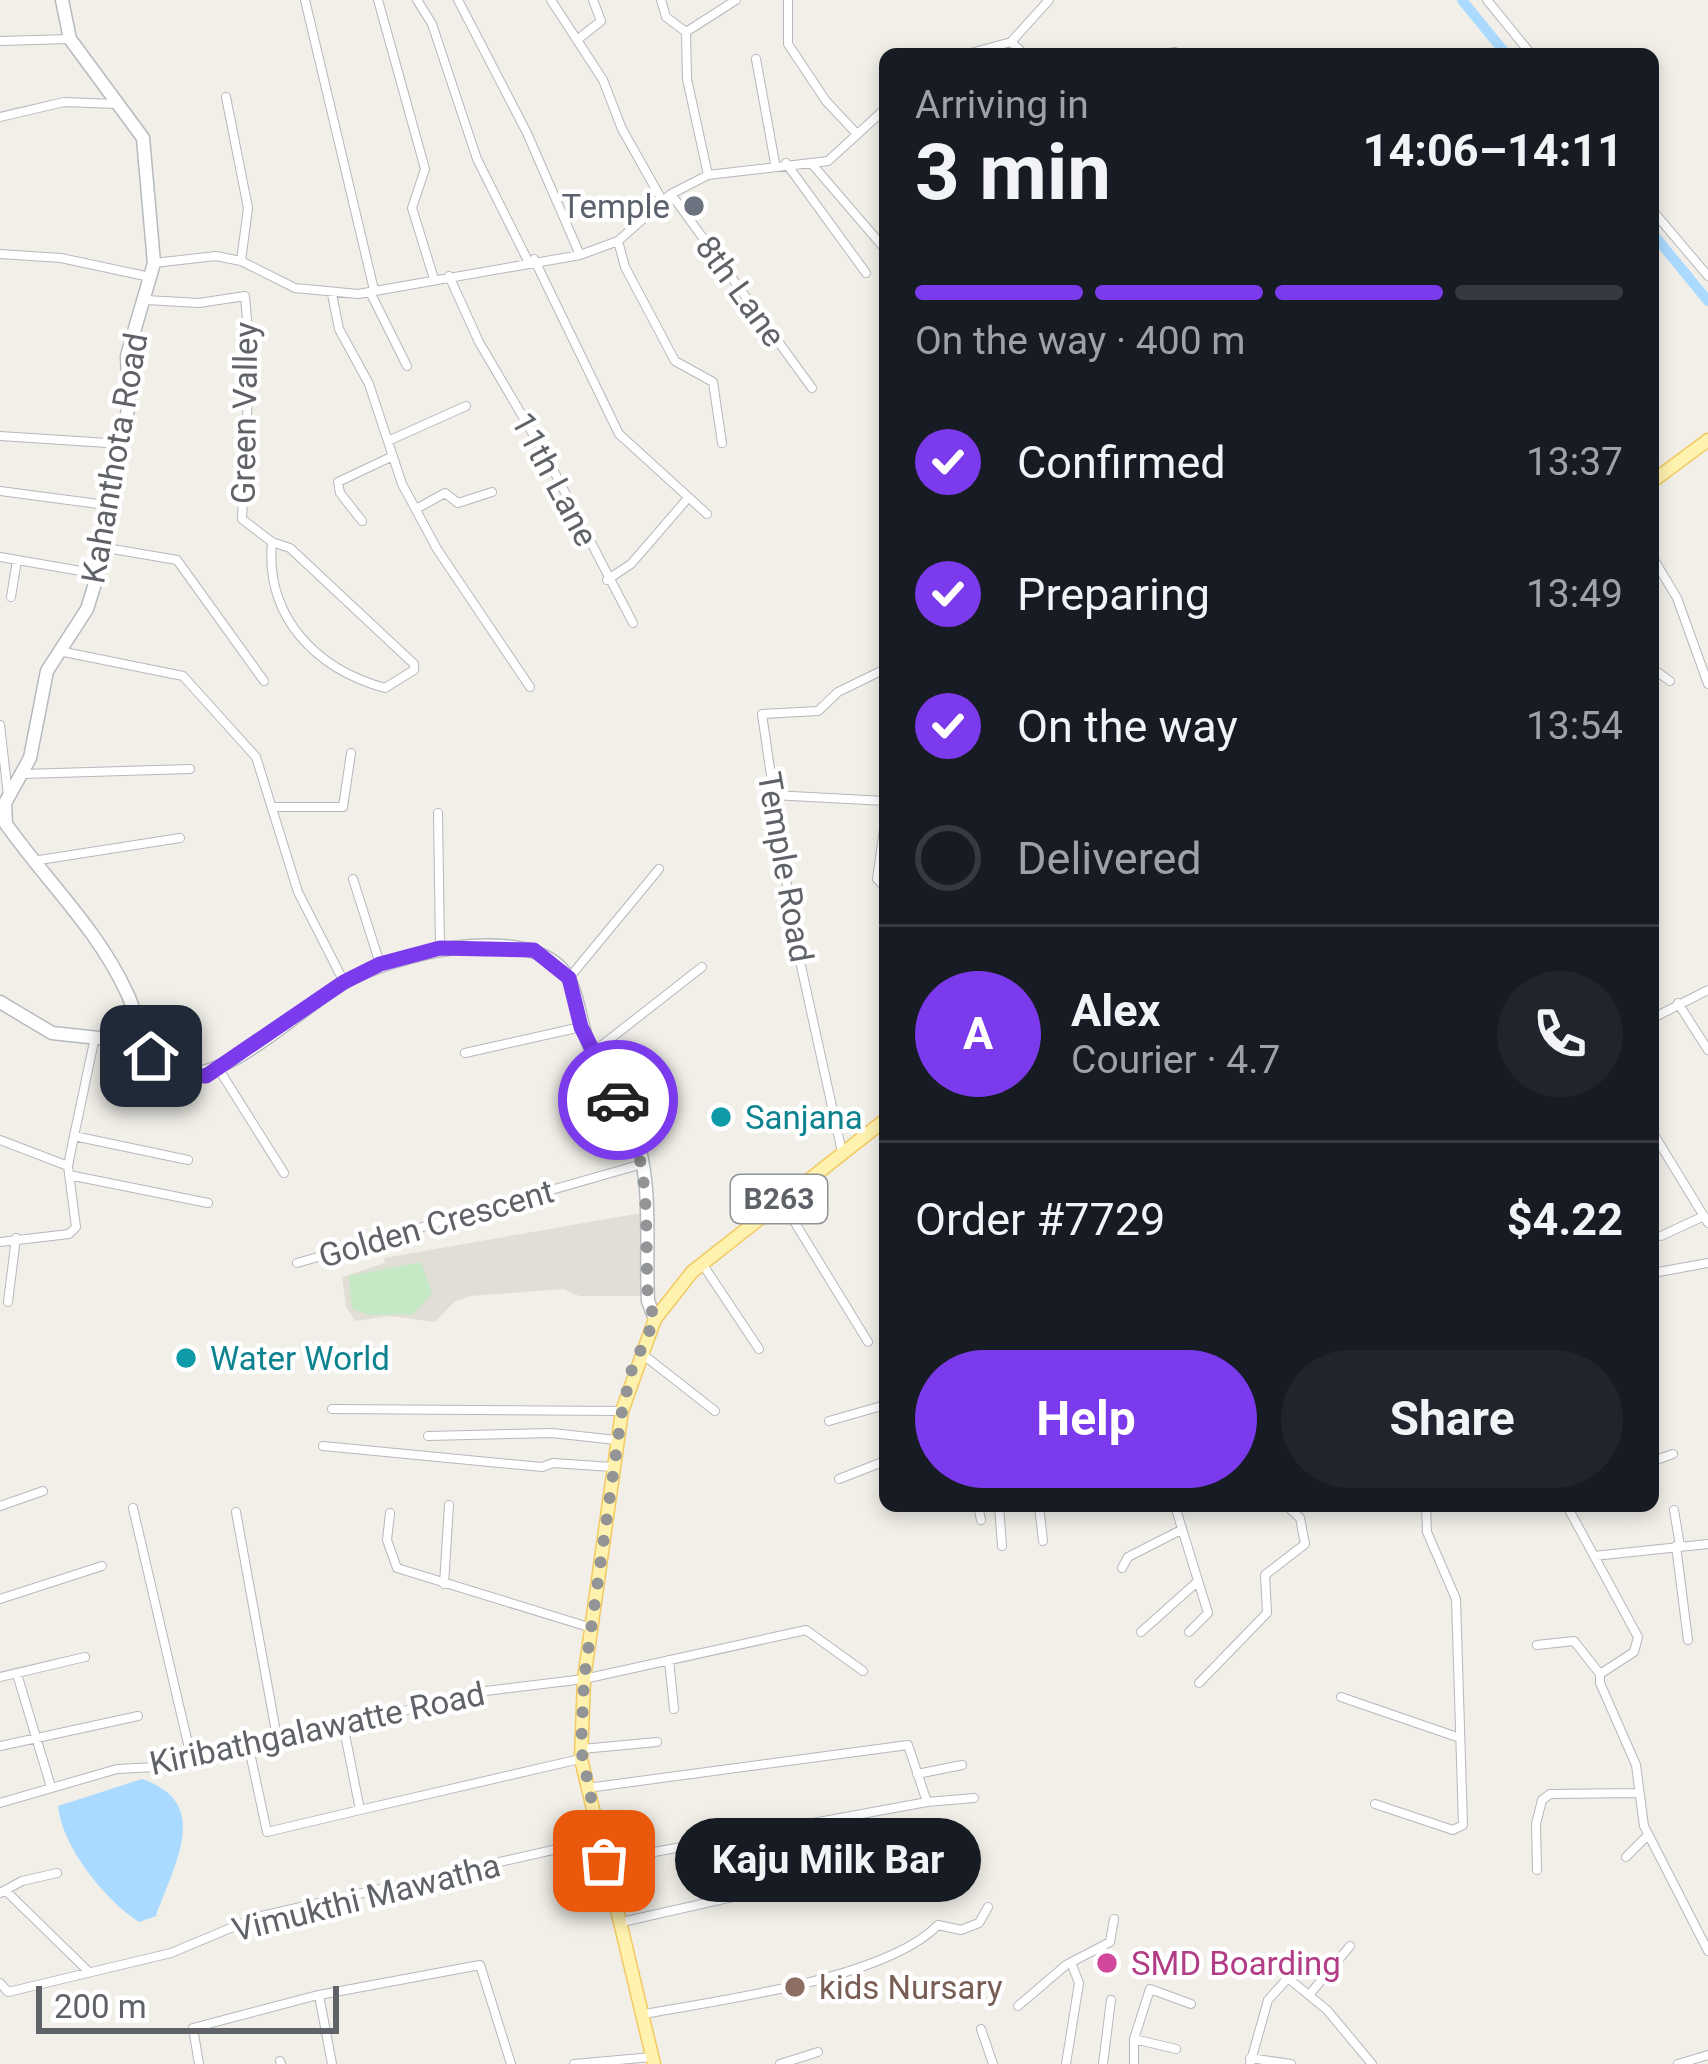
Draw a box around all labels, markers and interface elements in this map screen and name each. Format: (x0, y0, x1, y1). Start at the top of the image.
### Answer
text: Arriving in (915, 82, 1089, 128)
text: 14:06–14:11 (1363, 124, 1623, 177)
text: 3 min (915, 127, 1111, 218)
place label: Temple (561, 187, 670, 226)
marker: Temple (681, 193, 707, 219)
street label: 8th Lane (687, 228, 794, 354)
text: On the way · 400 m (915, 318, 1246, 364)
street label: Green Valley (223, 321, 266, 504)
street label: Kahanthota Road (73, 330, 156, 586)
street label: 11th Lane (503, 406, 606, 553)
icon: check (915, 429, 981, 495)
text: Confirmed (1017, 436, 1226, 489)
text: 13:37 (1526, 439, 1623, 485)
icon: check (915, 561, 981, 627)
text: Preparing (1017, 568, 1210, 621)
text: 13:49 (1526, 571, 1623, 617)
icon: check (915, 693, 981, 759)
text: On the way (1017, 700, 1238, 753)
text: 13:54 (1526, 703, 1623, 749)
street label: Temple Road (750, 769, 821, 965)
text: Delivered (1017, 832, 1202, 885)
button: phone (1497, 971, 1623, 1097)
text: Alex (1071, 984, 1160, 1037)
pin (100, 1005, 202, 1107)
text: A (963, 1007, 993, 1060)
icon: home (118, 1023, 184, 1089)
text: Courier · 4.7 (1071, 1037, 1280, 1083)
courier (558, 1040, 678, 1160)
icon: car (585, 1067, 651, 1133)
place label: Sanjana (745, 1098, 863, 1137)
marker: Sanjana (708, 1104, 734, 1130)
street label: Golden Crescent (314, 1171, 558, 1276)
road number: B263 (731, 1175, 827, 1223)
text: Order #7729 (915, 1193, 1165, 1246)
text: $4.22 (1507, 1193, 1623, 1246)
place label: Water World (210, 1339, 390, 1378)
marker: Water World (173, 1345, 199, 1371)
button: Help (915, 1350, 1257, 1488)
button: Share (1281, 1350, 1623, 1488)
street label: Kiribathgalawatte Road (146, 1674, 488, 1783)
pin (553, 1810, 655, 1912)
callout: Kaju Milk Bar (676, 1819, 982, 1903)
icon: bag (571, 1828, 637, 1894)
text: Kaju Milk Bar (712, 1837, 944, 1883)
street label: Vimukthi Mawatha (228, 1845, 504, 1950)
place label: SMD Boarding (1131, 1944, 1341, 1983)
marker: SMD Boarding (1094, 1950, 1120, 1976)
place label: kids Nursary (819, 1968, 1003, 2007)
marker: kids Nursary (782, 1974, 808, 2000)
scale bar (36, 1980, 339, 2033)
text: 200 m (54, 1987, 147, 2026)

